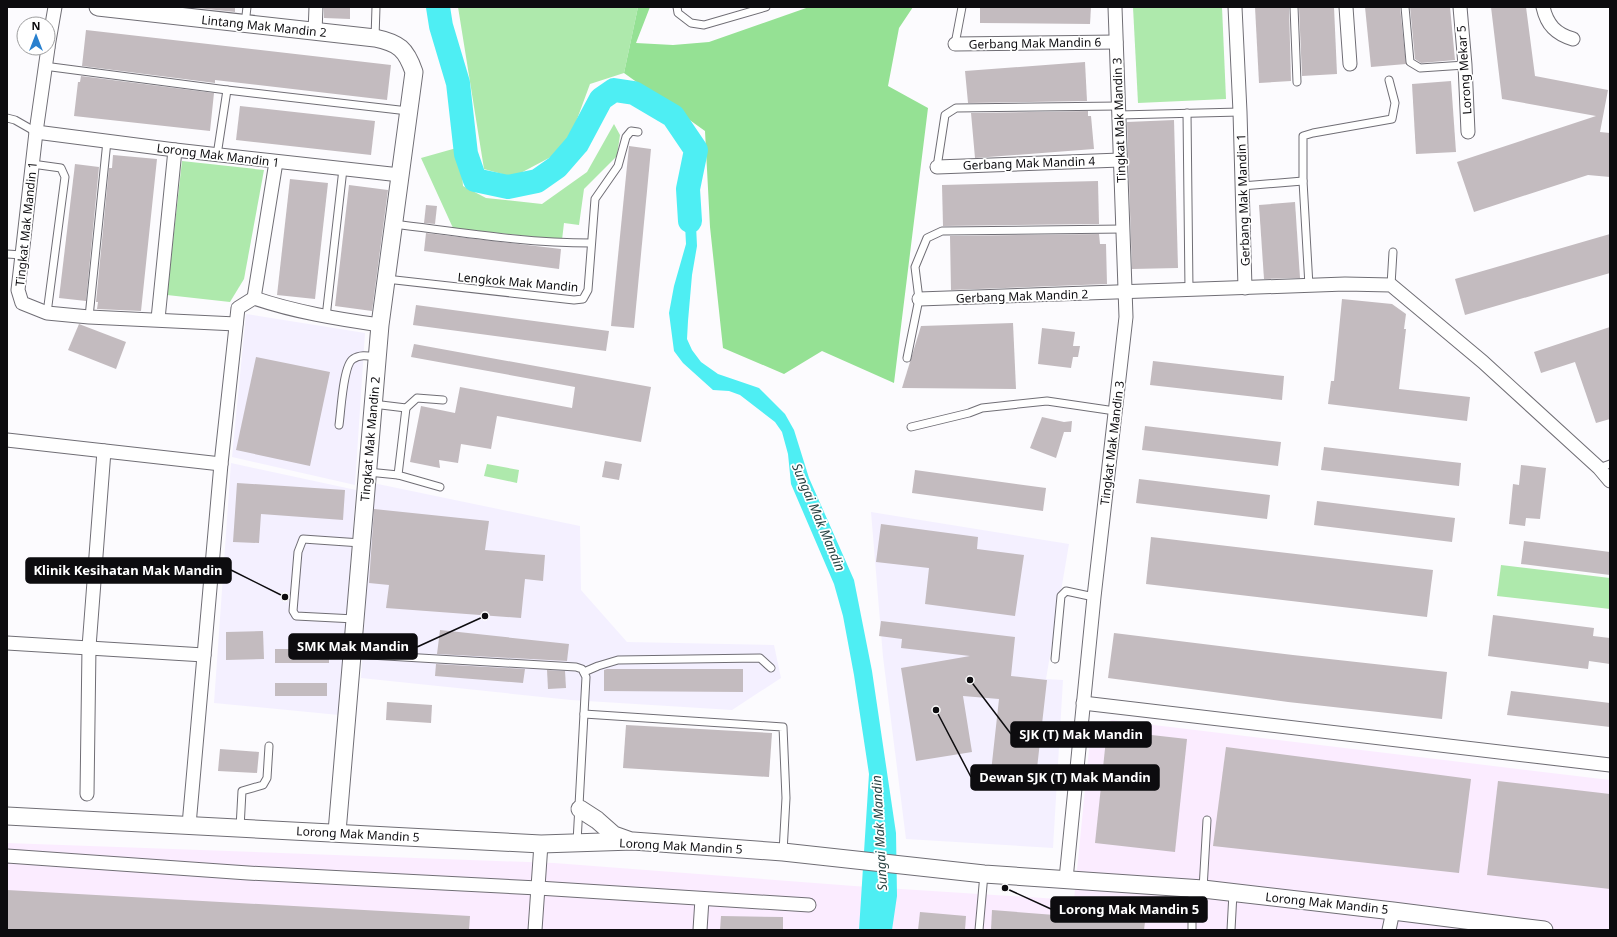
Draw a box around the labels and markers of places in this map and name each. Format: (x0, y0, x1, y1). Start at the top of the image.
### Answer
callout: Klinik Kesihatan Mak Mandin (26, 558, 231, 583)
callout: SMK Mak Mandin (289, 634, 417, 659)
callout: SJK (T) Mak Mandin (1011, 722, 1151, 747)
callout: Dewan SJK (T) Mak Mandin (971, 765, 1159, 790)
callout: Lorong Mak Mandin 5 (1051, 897, 1207, 922)

